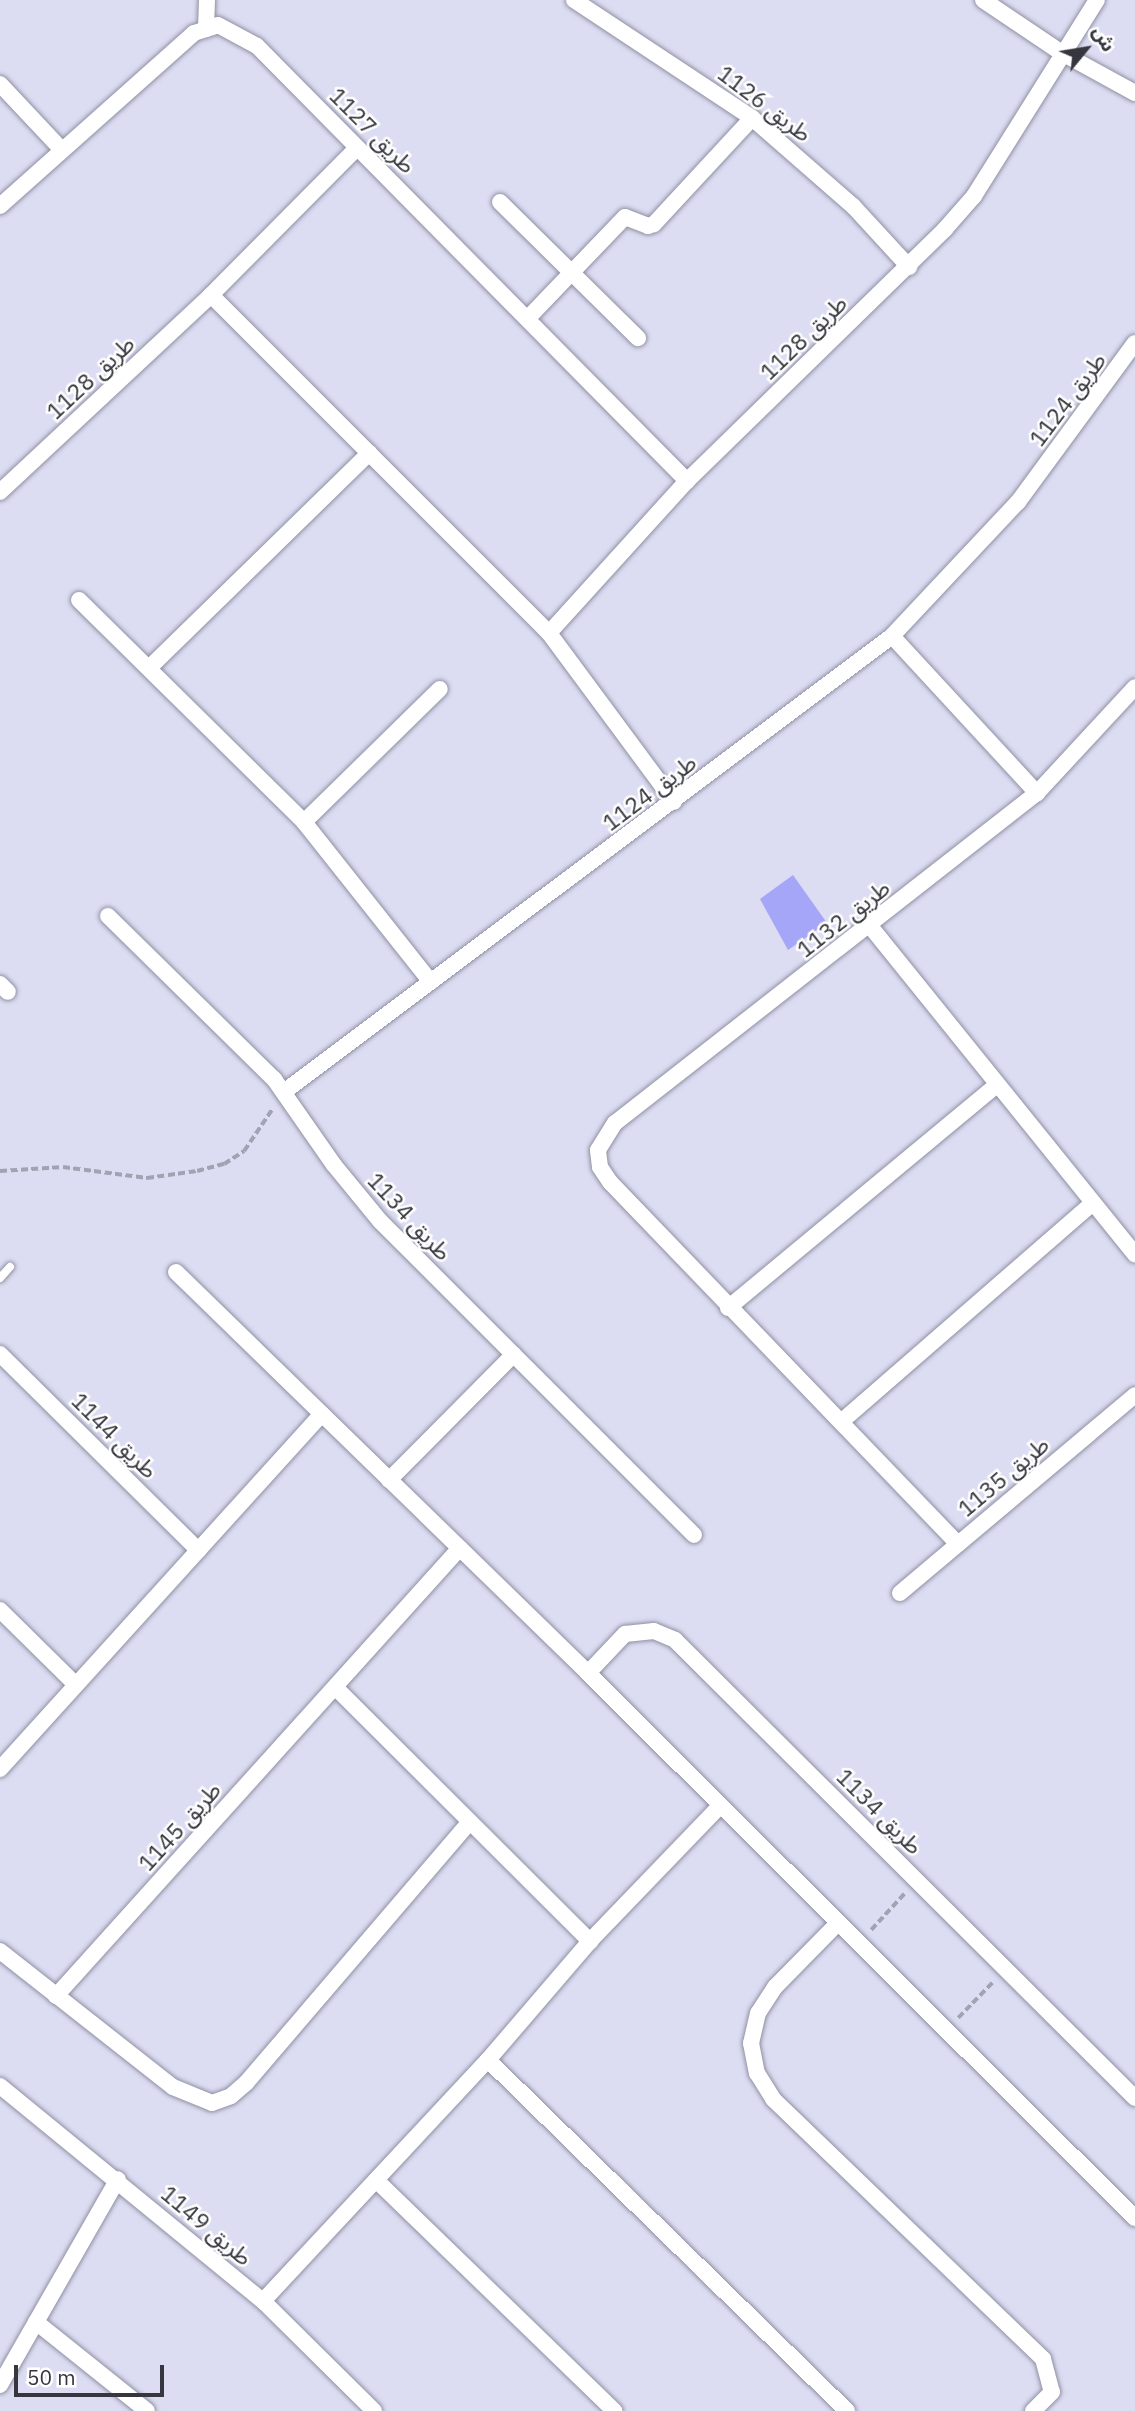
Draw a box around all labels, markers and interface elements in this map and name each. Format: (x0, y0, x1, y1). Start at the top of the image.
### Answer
north arrow (1051, 14, 1121, 84)
text: ش (1087, 21, 1121, 56)
street label: طريق 1126 (713, 59, 817, 147)
street label: طريق 1127 (324, 81, 422, 179)
street label: طريق 1128 (754, 289, 852, 385)
street label: طريق 1128 (40, 329, 140, 425)
street label: طريق 1124 (1023, 347, 1111, 451)
street label: طريق 1124 (597, 748, 701, 836)
street label: طريق 1132 (791, 873, 895, 963)
street label: طريق 1134 (362, 1166, 458, 1266)
street label: طريق 1144 (66, 1386, 164, 1484)
street label: طريق 1135 (952, 1430, 1054, 1522)
street label: طريق 1134 (831, 1762, 929, 1860)
street label: طريق 1145 (132, 1776, 226, 1876)
street label: طريق 1149 (156, 2179, 258, 2271)
scale bar (18, 2352, 168, 2396)
text: 50 m (27, 2363, 76, 2391)

